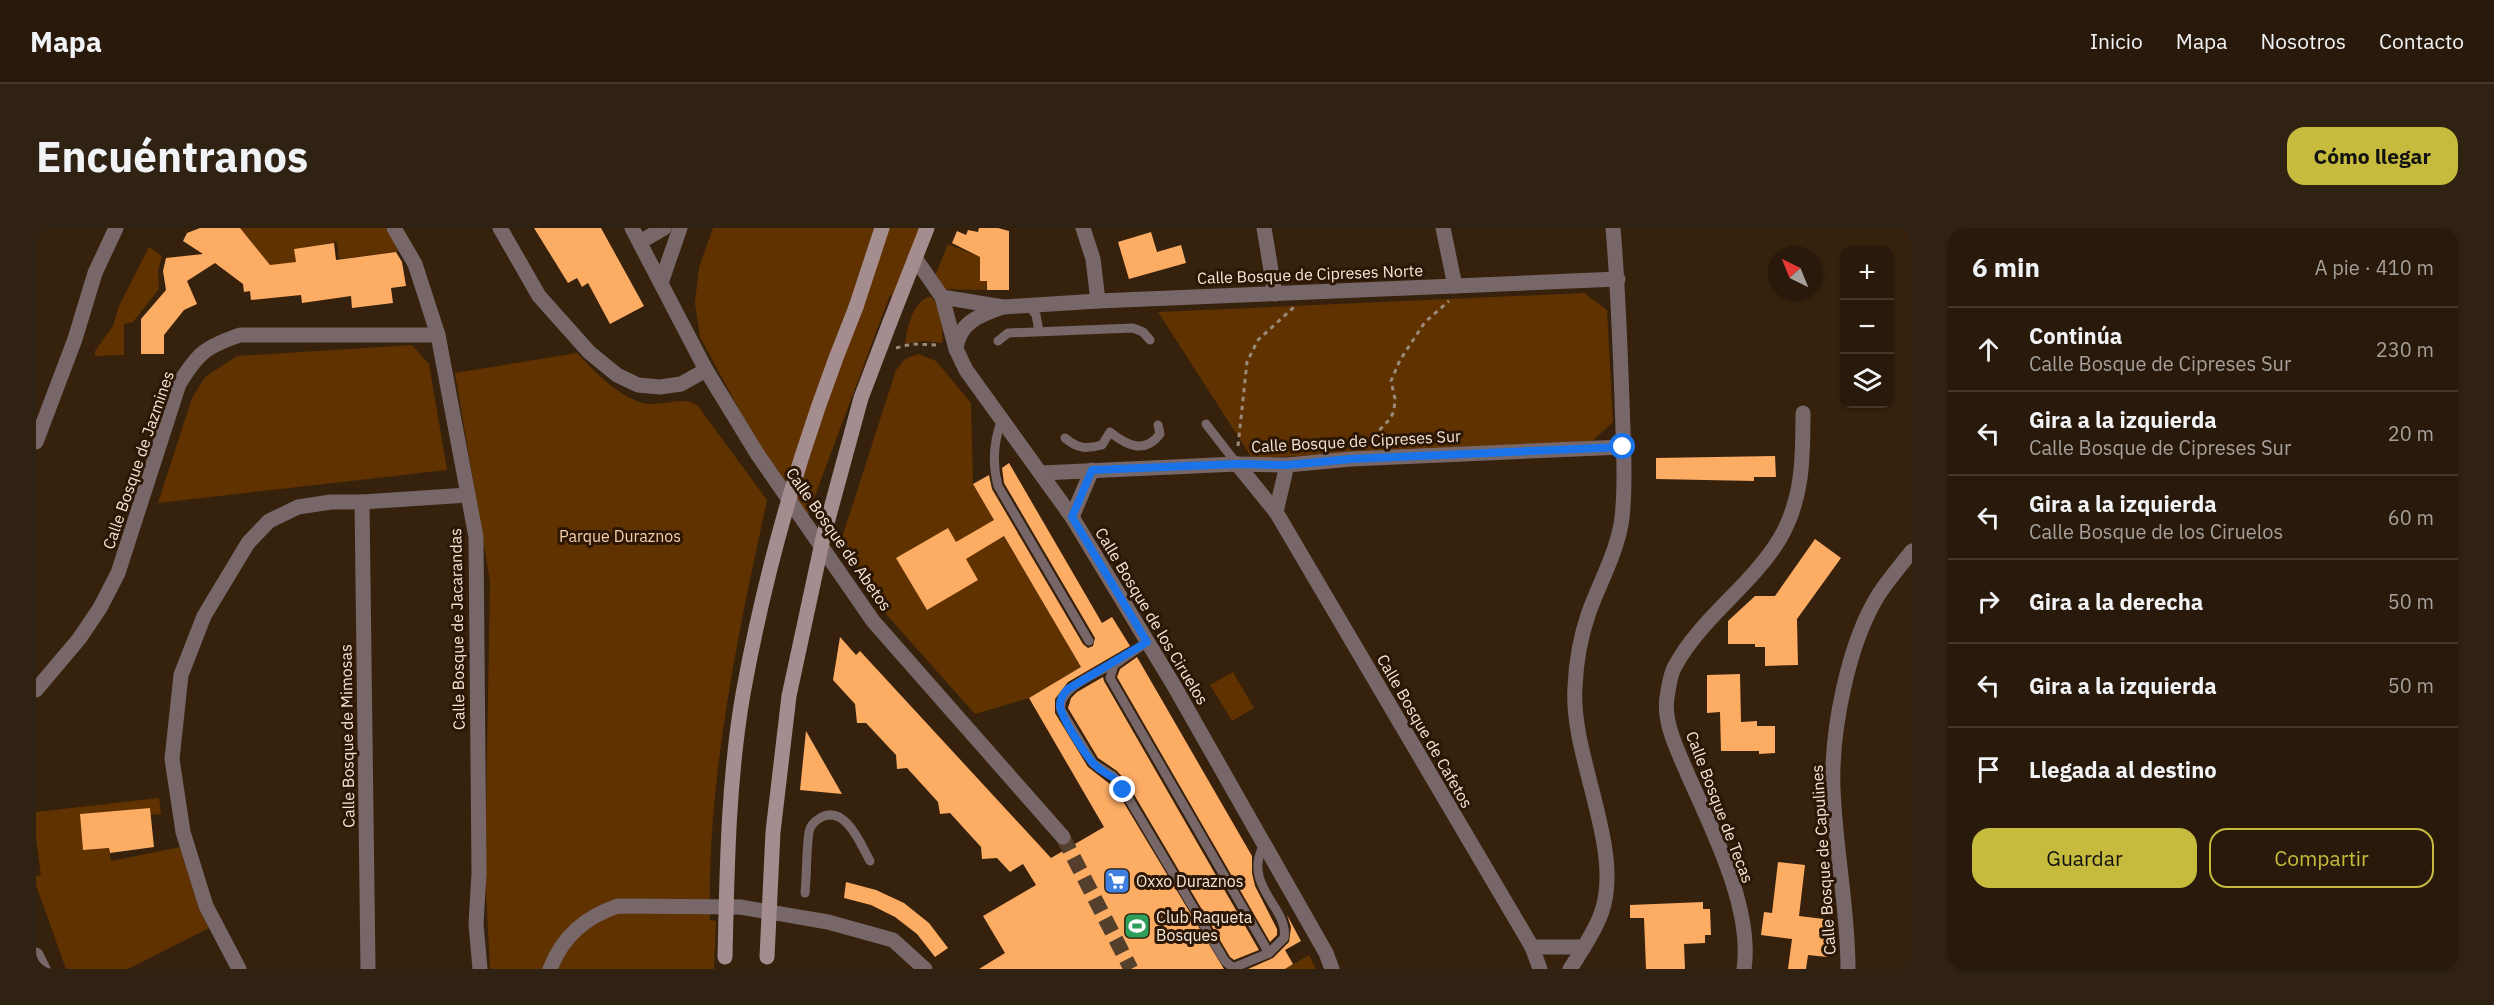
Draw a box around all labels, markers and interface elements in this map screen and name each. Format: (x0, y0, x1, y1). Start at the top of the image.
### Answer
text: Mapa (30, 23, 102, 60)
text: Inicio (2090, 27, 2143, 55)
text: Mapa (2176, 27, 2228, 55)
text: Nosotros (2261, 27, 2346, 55)
text: Contacto (2379, 27, 2464, 55)
button: Cómo llegar (2287, 127, 2458, 185)
text: Encuéntranos (36, 129, 308, 184)
north arrow (1768, 246, 1822, 300)
map controls (1840, 246, 1894, 408)
button: + (1840, 246, 1894, 300)
text: 6 min (1972, 250, 2040, 284)
text: A pie · 410 m (2315, 254, 2434, 281)
street label: Calle Bosque de Cipreses Norte (1197, 260, 1424, 288)
button: − (1840, 300, 1894, 354)
text: Continúa (2029, 321, 2122, 350)
icon: ahead (1972, 333, 2005, 366)
text: 230 m (2376, 336, 2434, 363)
text: Calle Bosque de Cipreses Sur (2029, 350, 2291, 377)
button: layers (1840, 354, 1894, 408)
street label: Calle Bosque de Jazmines (98, 368, 178, 552)
text: Gira a la izquierda (2029, 405, 2217, 434)
icon: left (1972, 417, 2005, 450)
text: 20 m (2388, 420, 2434, 447)
street label: Calle Bosque de Cipreses Sur (1251, 426, 1461, 456)
route start (1609, 433, 1635, 459)
text: Calle Bosque de Cipreses Sur (2029, 434, 2291, 461)
street label: Calle Bosque de Abetos (782, 464, 896, 614)
text: Gira a la izquierda (2029, 489, 2217, 518)
icon: left (1972, 501, 2005, 534)
text: 60 m (2388, 504, 2434, 531)
text: Calle Bosque de los Ciruelos (2029, 518, 2283, 545)
street label: Calle Bosque de los Ciruelos (1091, 524, 1213, 708)
park label: Parque Duraznos (559, 526, 681, 546)
street label: Calle Bosque de Jacarandas (445, 528, 469, 730)
icon: right (1972, 585, 2005, 618)
text: Gira a la derecha (2029, 587, 2203, 616)
text: 50 m (2388, 588, 2434, 615)
street label: Calle Bosque de Mimosas (335, 644, 359, 828)
street label: Calle Bosque de Cafetos (1373, 651, 1477, 811)
icon: left (1972, 669, 2005, 702)
text: Gira a la izquierda (2029, 671, 2217, 700)
text: 50 m (2388, 672, 2434, 699)
street label: Calle Bosque de Tecas (1682, 728, 1758, 886)
icon: arrive (1972, 753, 2005, 786)
text: Llegada al destino (2029, 755, 2217, 784)
street label: Calle Bosque de Capulines (1806, 764, 1840, 956)
route end (1109, 776, 1135, 802)
button: Guardar (1972, 828, 2197, 888)
button: Compartir (2209, 828, 2434, 888)
supermarket icon: Oxxo Duraznos (1102, 866, 1132, 896)
place label: Oxxo Duraznos (1136, 871, 1244, 891)
place label: Club Raqueta Bosques (1156, 907, 1253, 945)
sports icon: Club Raqueta Bosques (1122, 911, 1152, 941)

